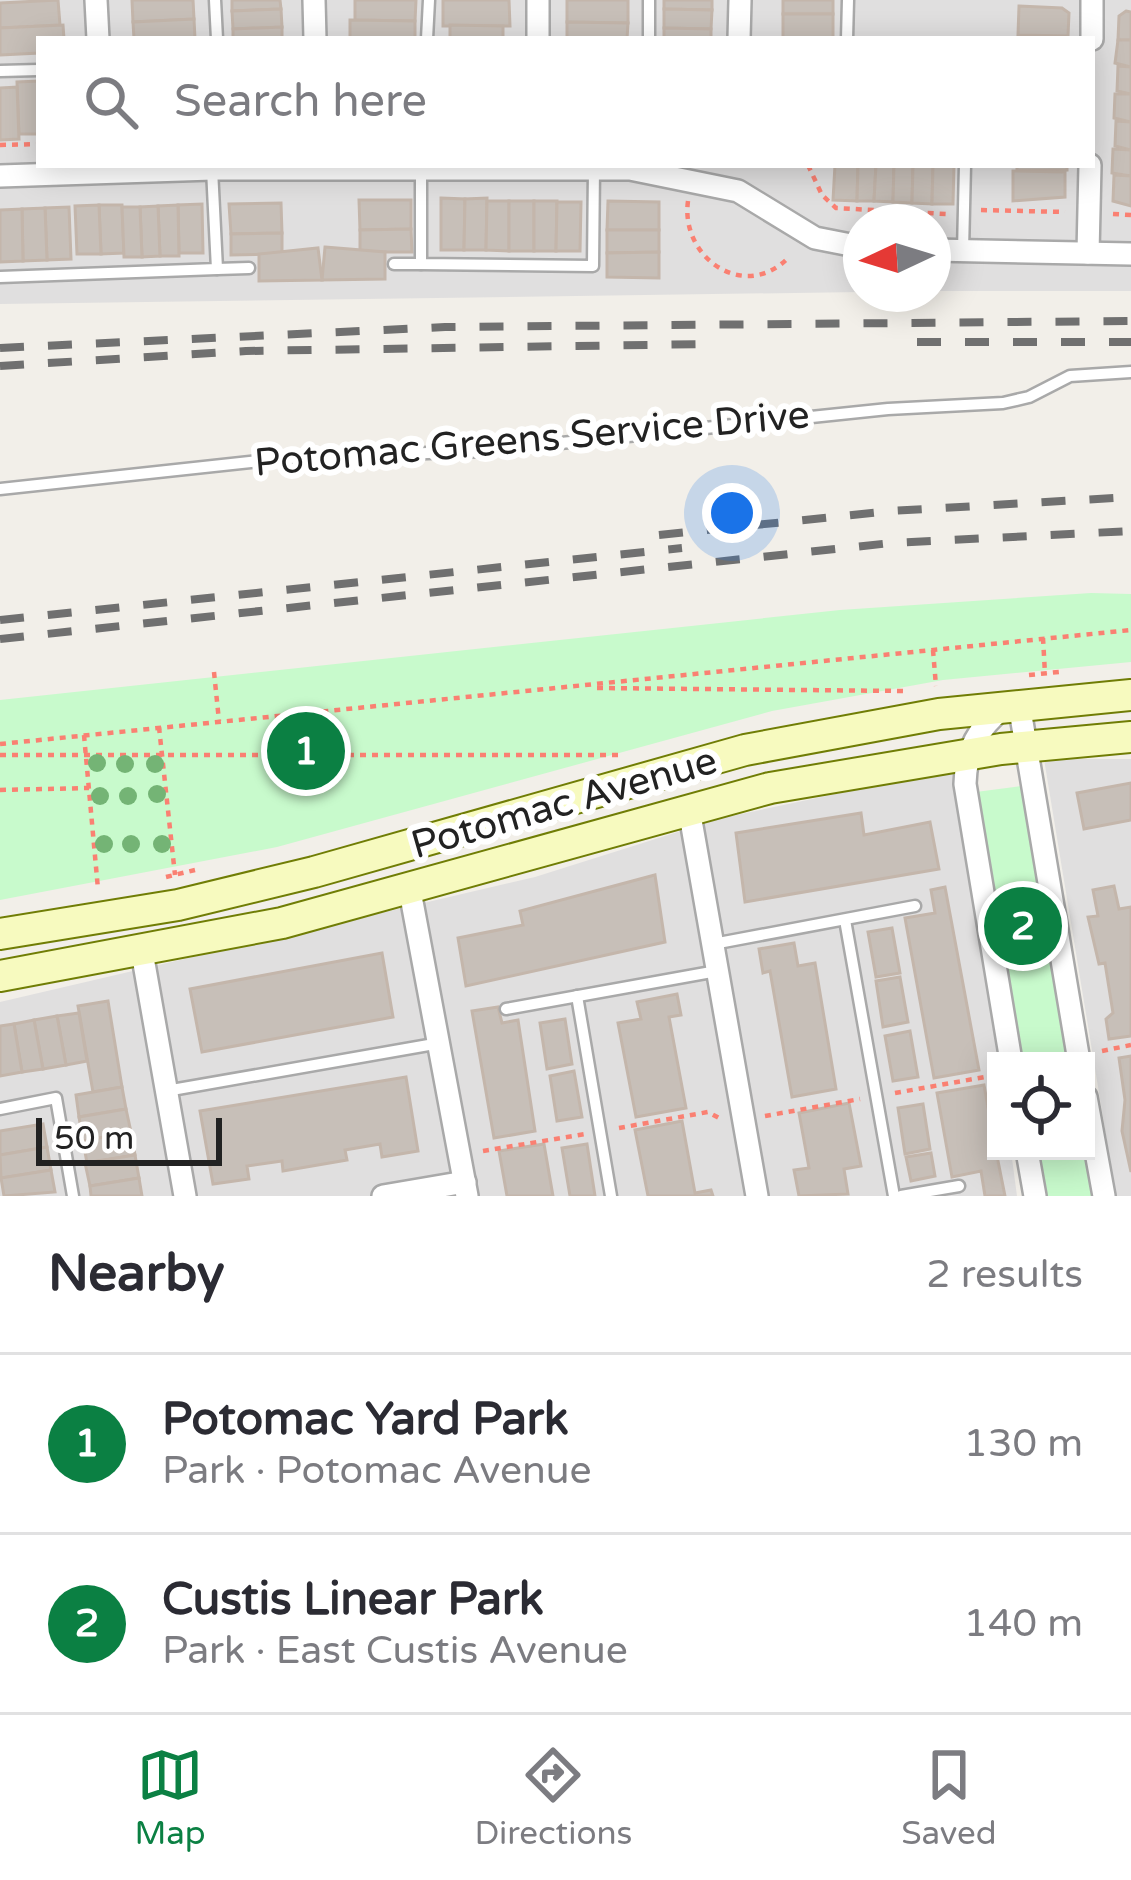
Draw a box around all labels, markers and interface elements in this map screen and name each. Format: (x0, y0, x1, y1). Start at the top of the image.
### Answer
search box (36, 36, 1095, 168)
icon: search (78, 69, 144, 135)
text: Search here (174, 75, 427, 129)
north arrow (843, 204, 951, 312)
street label: Potomac Greens Service Drive (252, 391, 812, 487)
your location (702, 483, 762, 543)
pin: 1 (267, 706, 345, 796)
street label: Potomac Avenue (406, 737, 722, 869)
pin: 2 (984, 881, 1062, 971)
map controls (987, 1052, 1095, 1160)
button: locate (987, 1052, 1095, 1160)
scale bar (36, 1112, 222, 1165)
text: 50 m (54, 1119, 134, 1158)
text: Nearby (48, 1243, 225, 1305)
text: 2 results (926, 1251, 1083, 1298)
text: Potomac Yard Park (162, 1393, 569, 1447)
text: 1 (75, 1420, 99, 1467)
text: 130 m (964, 1420, 1083, 1467)
text: Park · Potomac Avenue (162, 1447, 592, 1494)
text: Custis Linear Park (162, 1573, 544, 1627)
text: 2 (75, 1600, 99, 1647)
text: 140 m (964, 1600, 1083, 1647)
text: Park · East Custis Avenue (162, 1627, 628, 1674)
tab: Map (134, 1742, 206, 1853)
tab: Directions (474, 1742, 632, 1853)
tab: Saved (901, 1742, 997, 1853)

